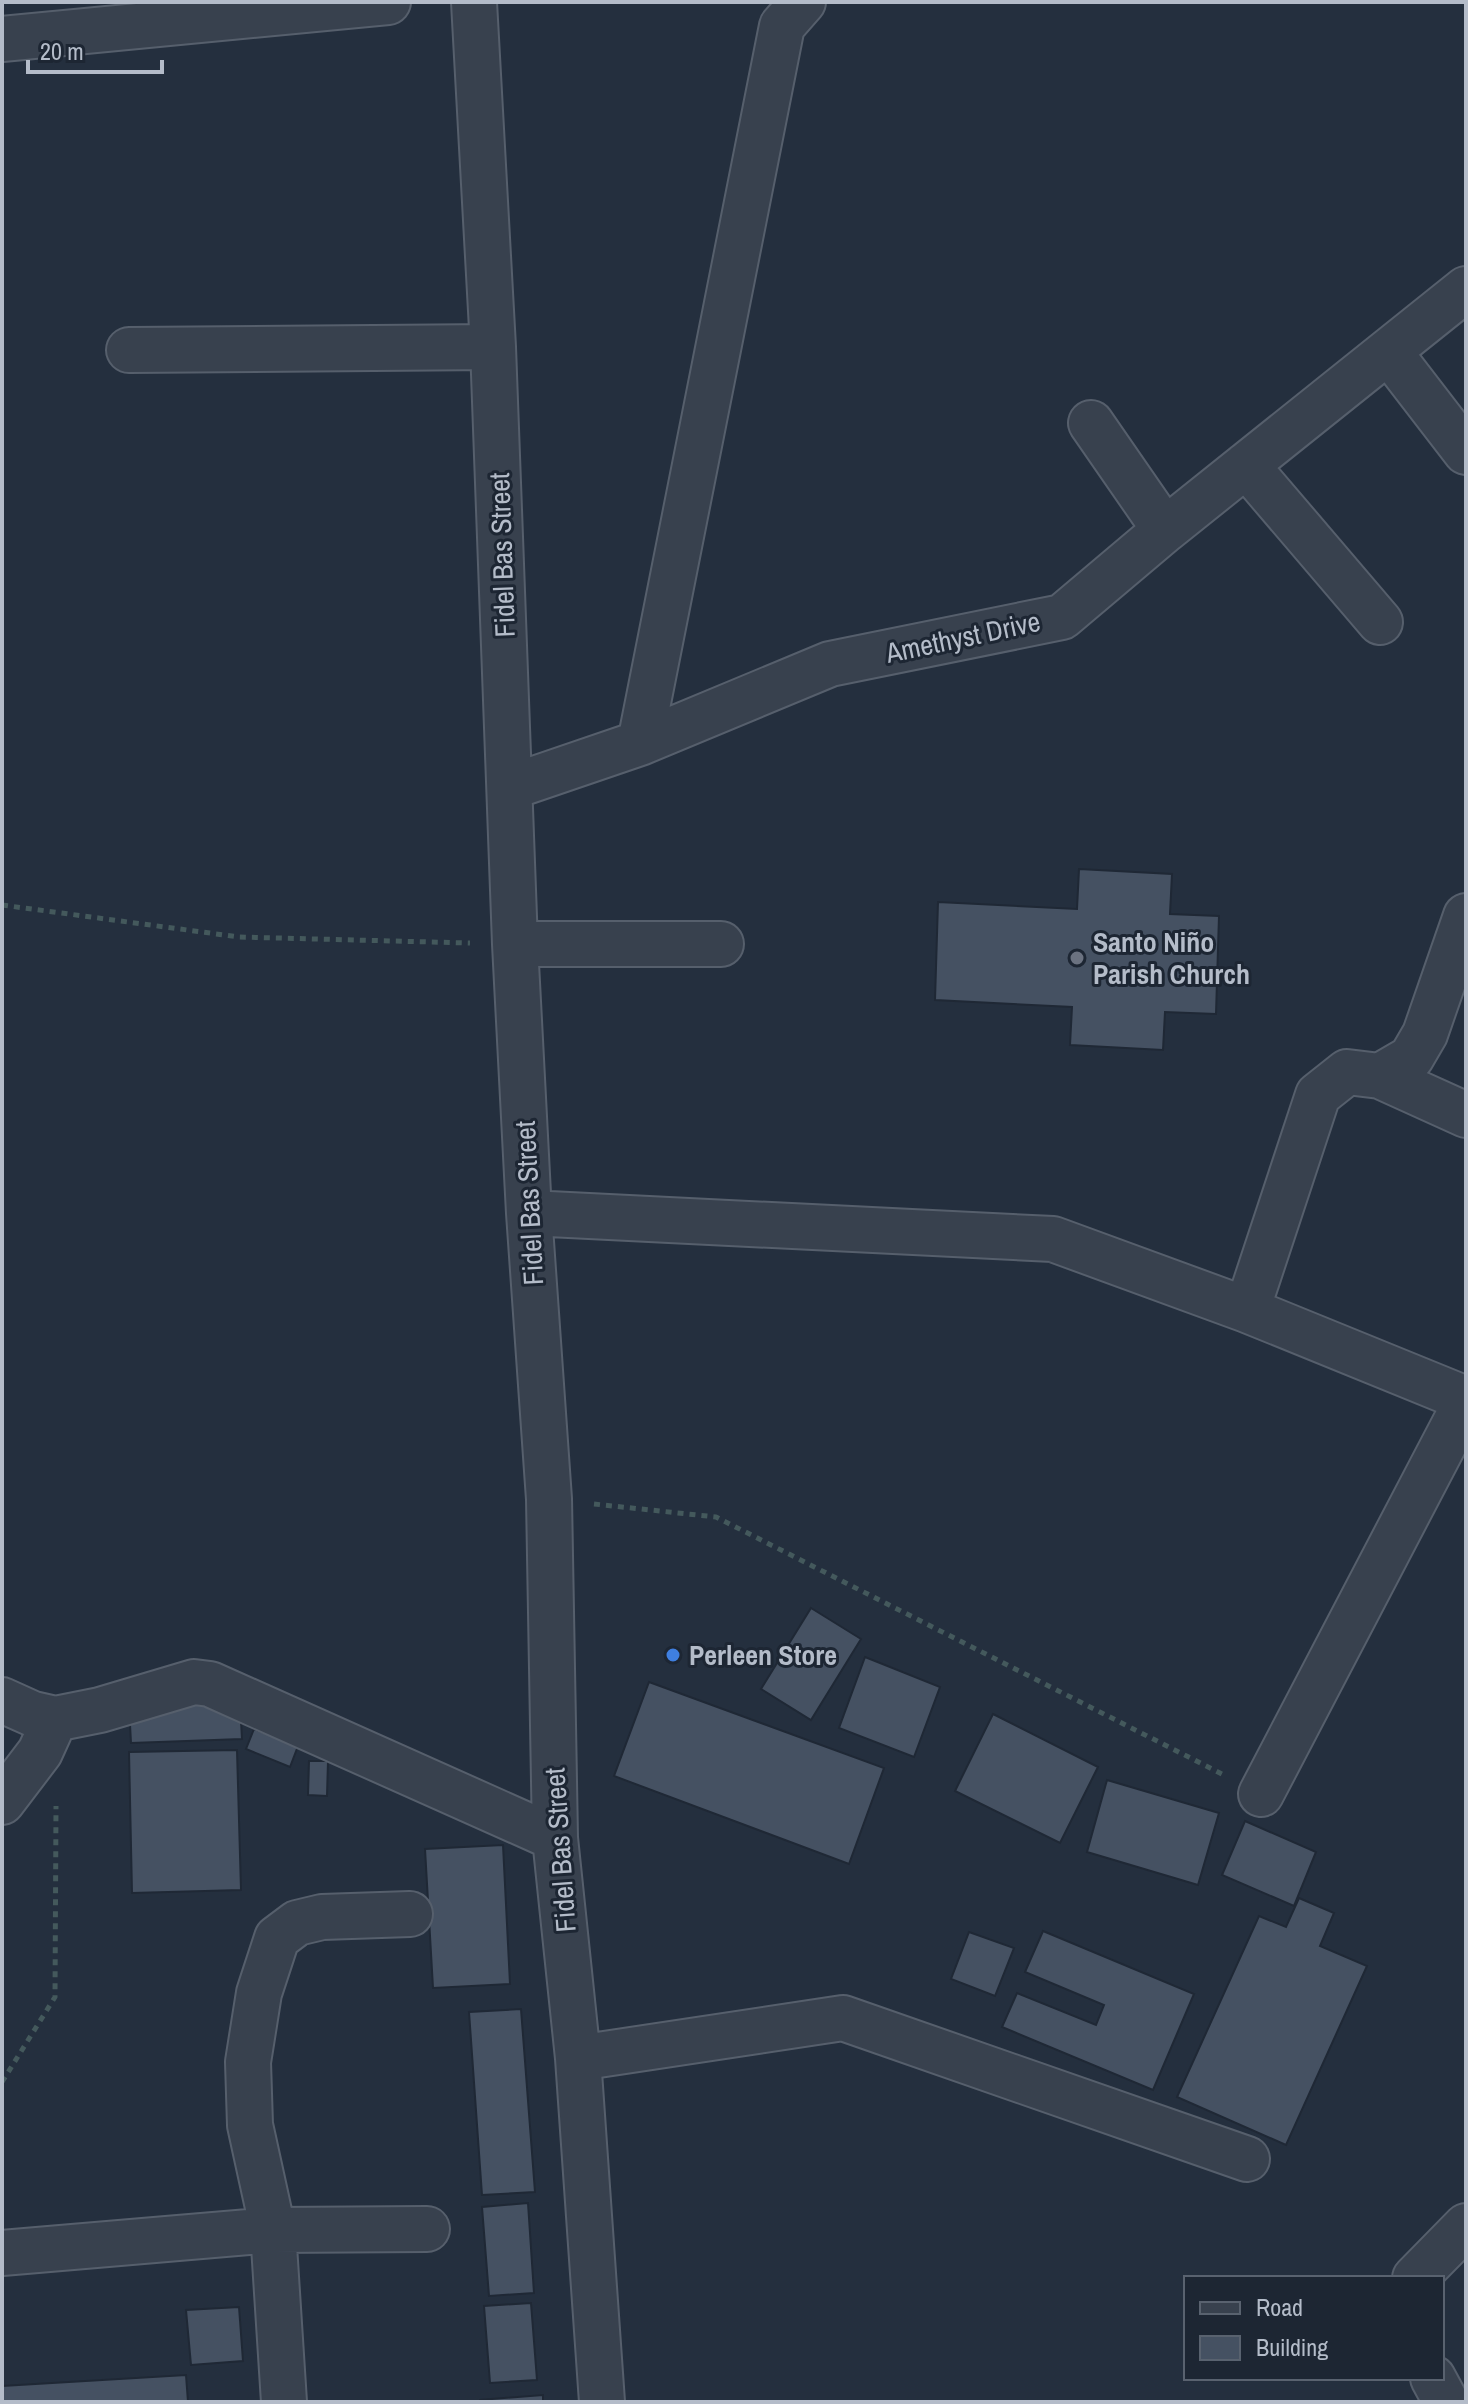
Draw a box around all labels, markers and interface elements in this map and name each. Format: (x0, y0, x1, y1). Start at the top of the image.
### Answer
scale bar (28, 24, 162, 74)
text: 20 m (40, 35, 84, 67)
street label: Fidel Bas Street (480, 472, 524, 638)
street label: Amethyst Drive (881, 602, 1044, 672)
place label: Santo Niño Parish Church (1093, 923, 1250, 993)
marker: Santo Niño Parish Church (1068, 949, 1086, 967)
street label: Fidel Bas Street (506, 1120, 552, 1286)
place label: Perleen Store (689, 1636, 837, 1674)
marker: Perleen Store (664, 1646, 682, 1664)
street label: Fidel Bas Street (535, 1767, 585, 1933)
legend (1184, 2276, 1444, 2380)
text: Road (1256, 2291, 1303, 2323)
text: Building (1256, 2331, 1328, 2363)

